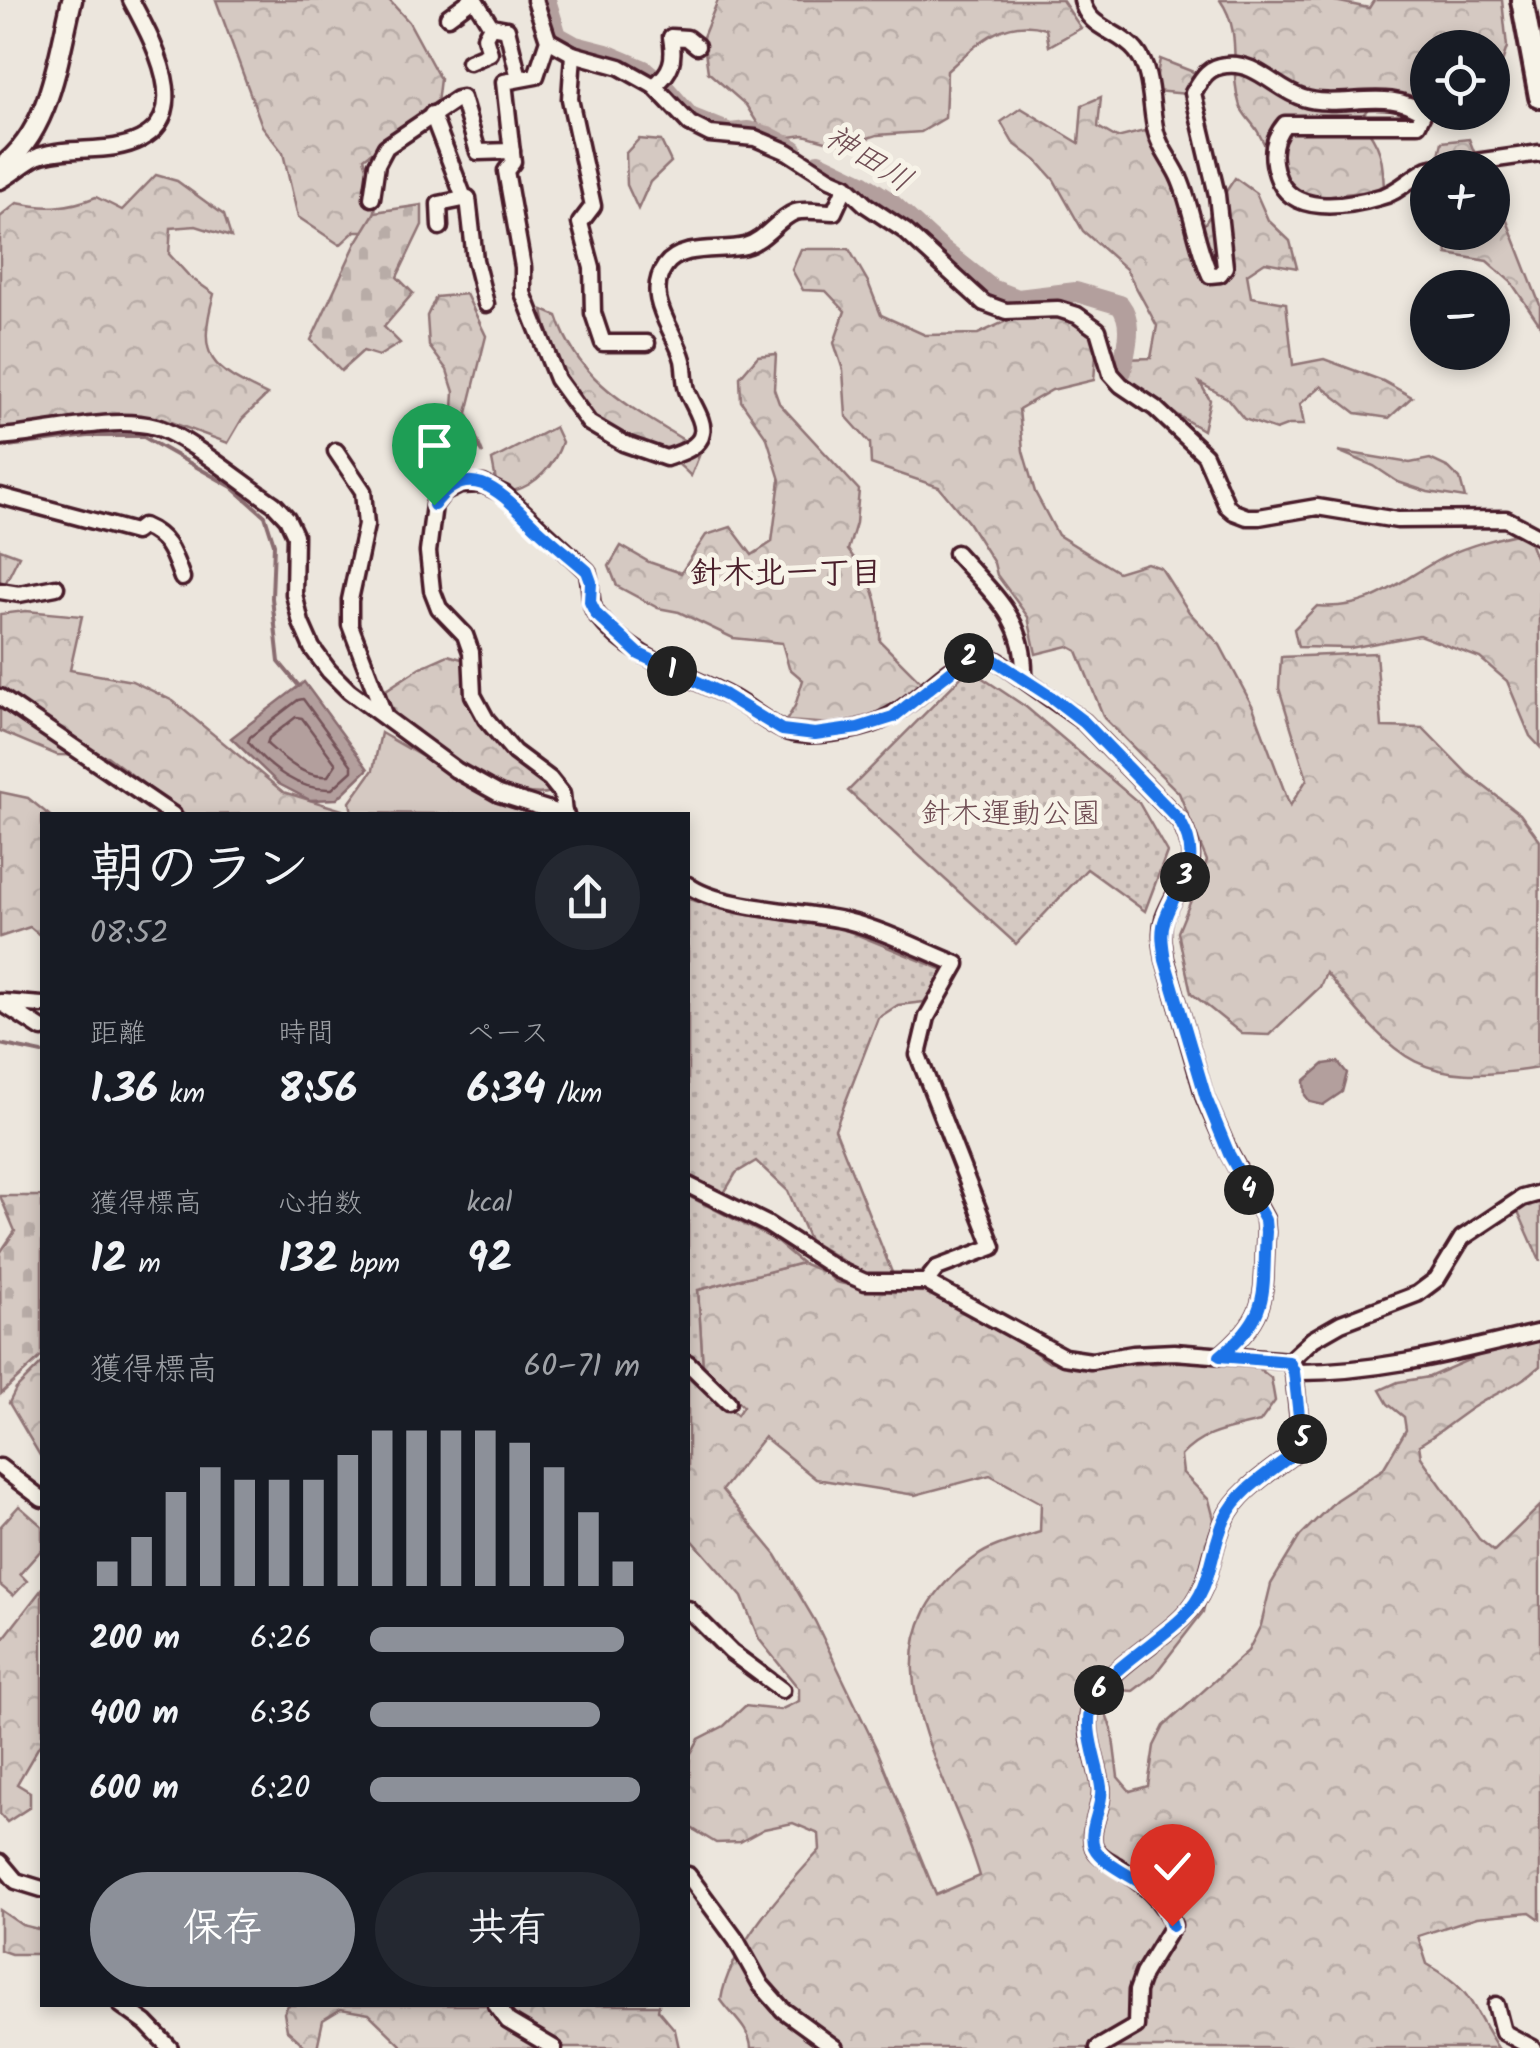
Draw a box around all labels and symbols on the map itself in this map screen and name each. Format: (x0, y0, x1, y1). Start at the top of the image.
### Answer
water label: 神田川 (814, 113, 922, 207)
pin (392, 403, 477, 506)
district label: 針木北一丁目 (690, 549, 882, 600)
pin: 2 (944, 633, 994, 683)
pin: 1 (647, 646, 697, 696)
park label: 針木運動公園 (921, 791, 1101, 839)
pin: 3 (1160, 852, 1210, 902)
pin: 4 (1224, 1165, 1274, 1215)
pin: 5 (1277, 1414, 1327, 1464)
pin: 6 (1074, 1665, 1124, 1715)
pin (1130, 1824, 1215, 1927)

